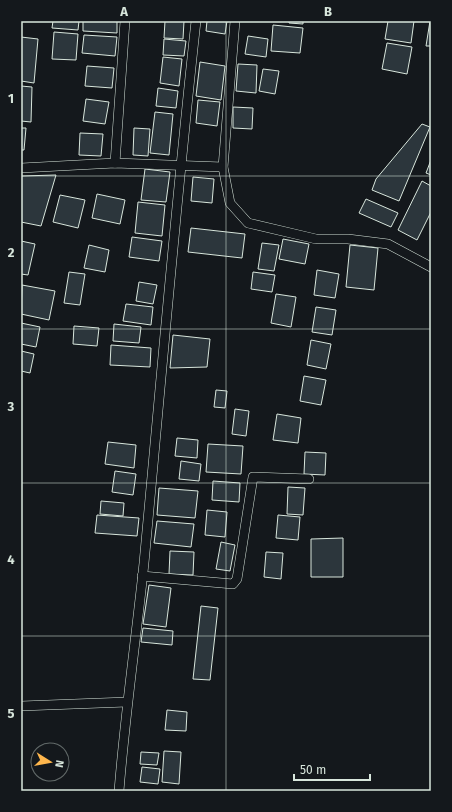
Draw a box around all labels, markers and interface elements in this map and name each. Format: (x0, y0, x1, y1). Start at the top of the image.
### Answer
text: A (119, 4, 128, 19)
text: B (324, 4, 332, 19)
text: 1 (8, 91, 14, 106)
text: 2 (8, 245, 15, 260)
text: 3 (7, 399, 15, 414)
text: 4 (7, 552, 15, 567)
text: 5 (8, 706, 15, 721)
north arrow (30, 742, 70, 782)
scale bar (294, 756, 370, 782)
text: N (52, 759, 66, 769)
text: 50 m (300, 763, 326, 777)

